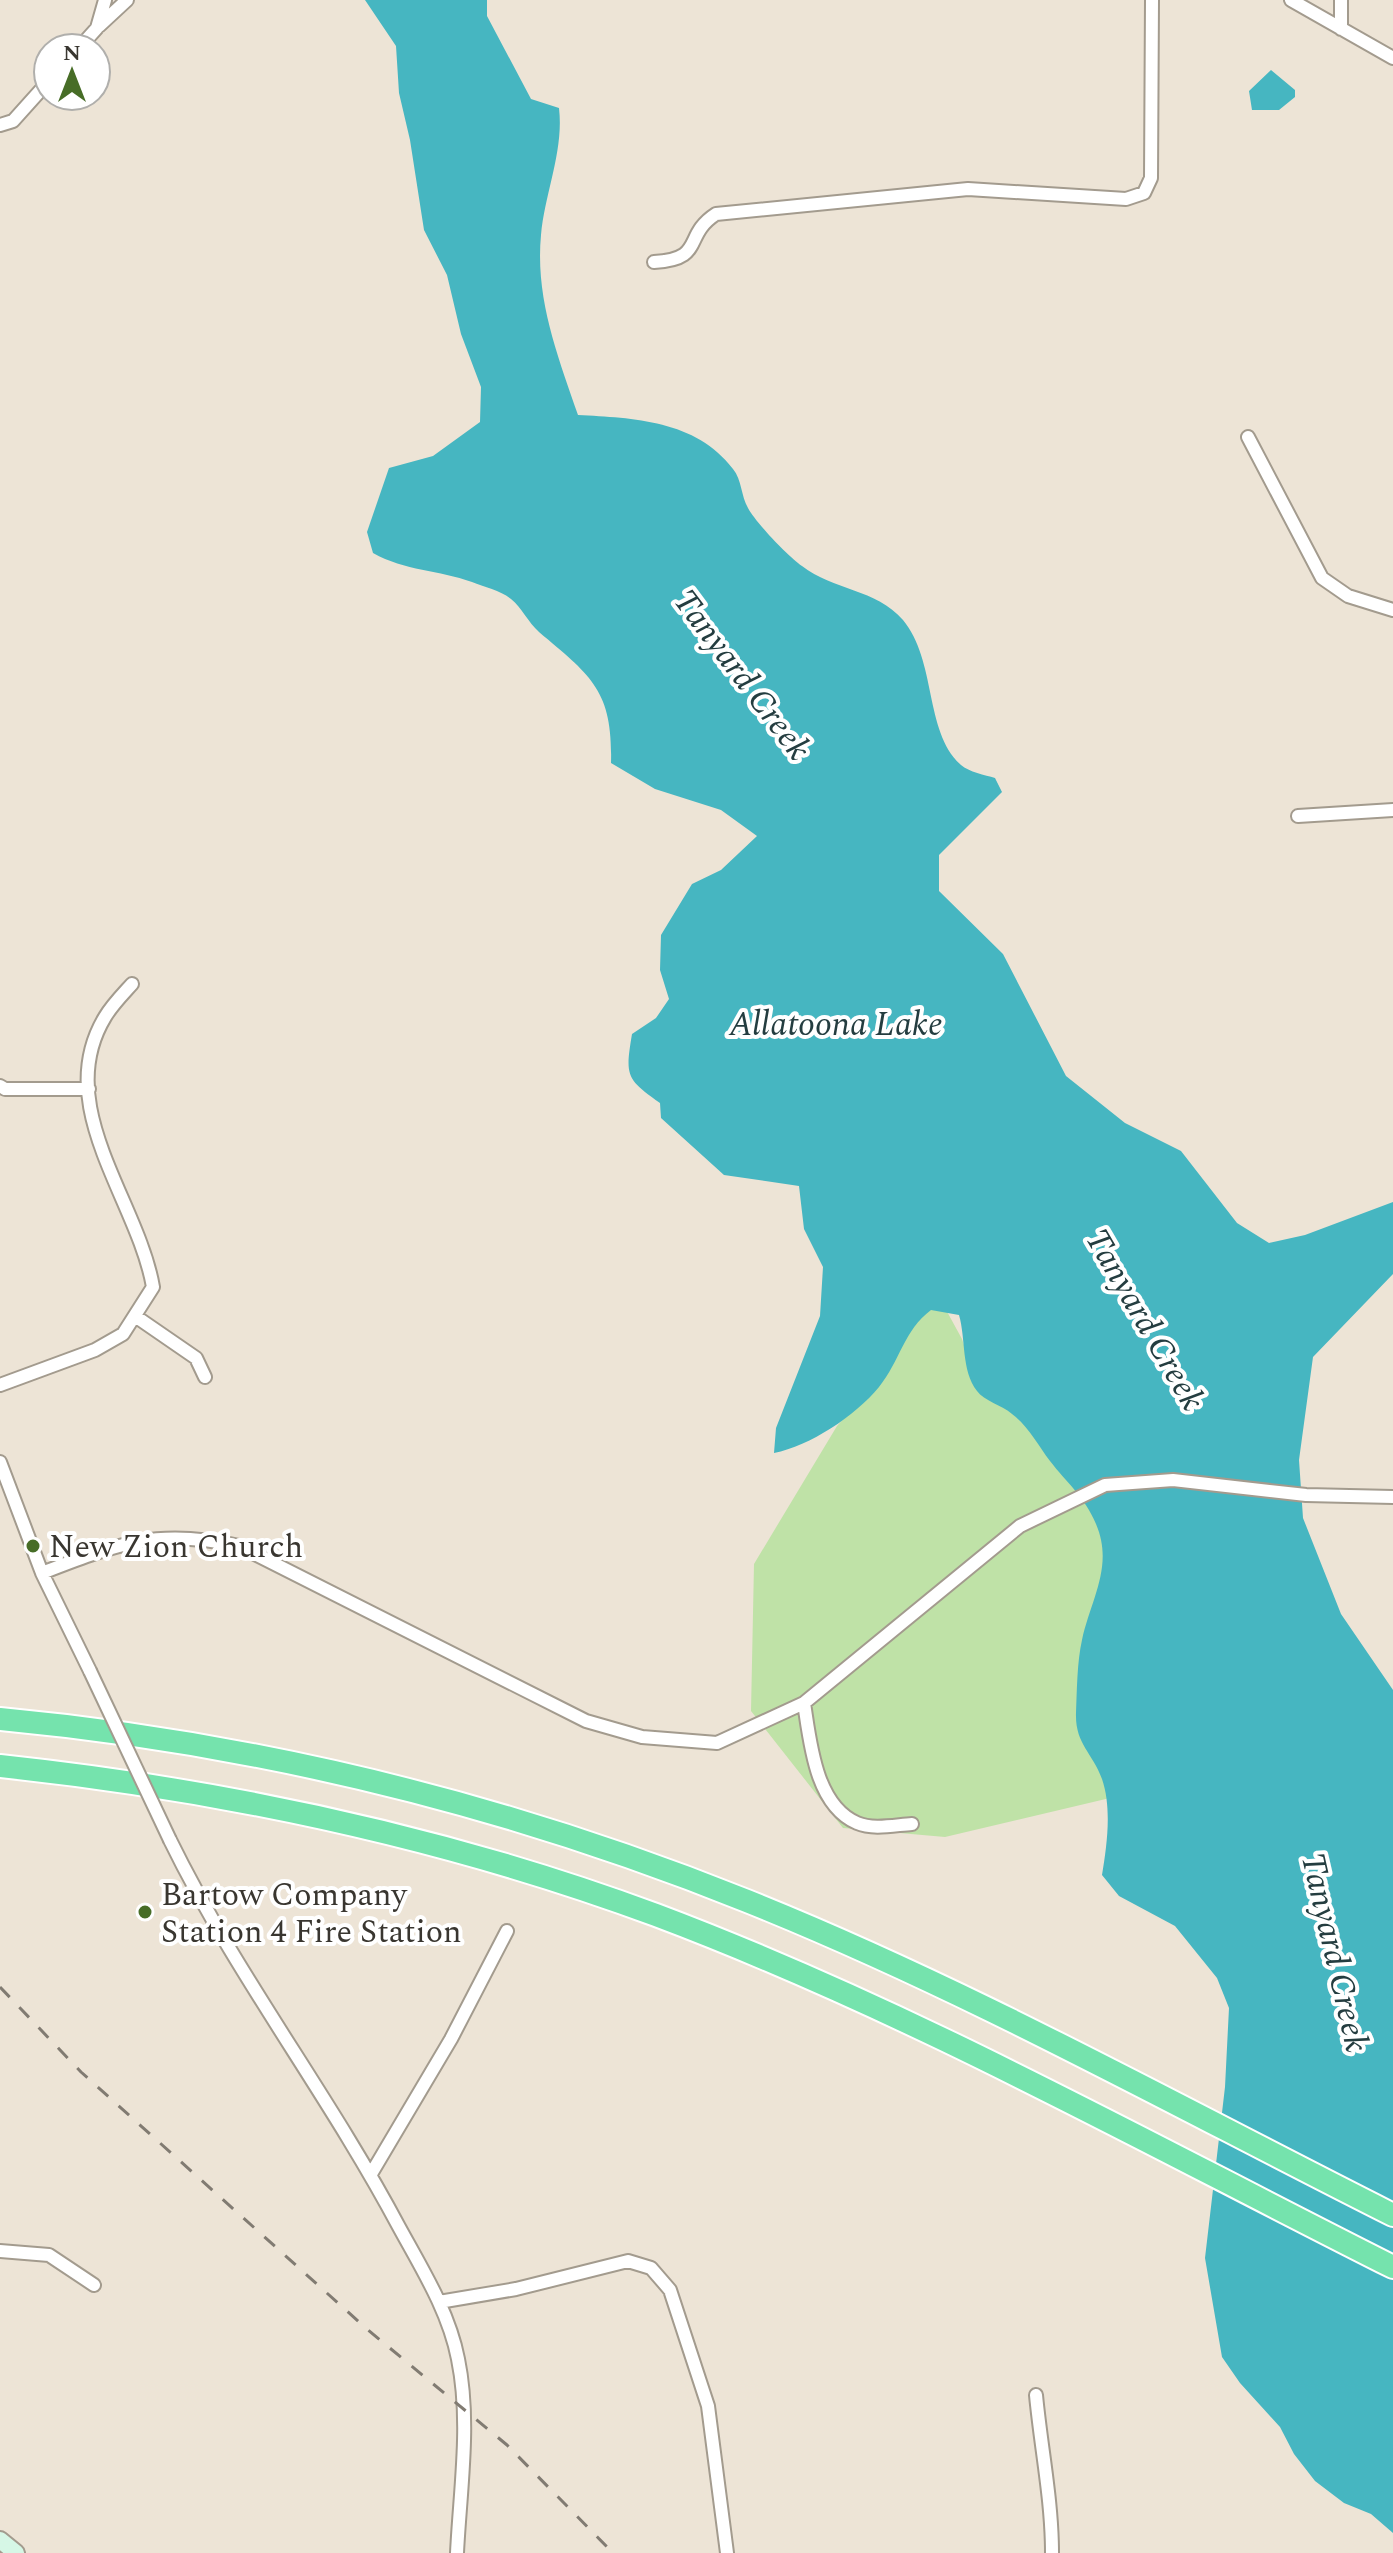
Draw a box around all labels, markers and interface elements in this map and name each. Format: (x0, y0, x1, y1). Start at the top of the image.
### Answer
north arrow (32, 32, 112, 112)
text: N (63, 37, 81, 70)
water label: Tanyard Creek (659, 578, 823, 772)
water label: Allatoona Lake (728, 999, 943, 1051)
water label: Tanyard Creek (1071, 1219, 1218, 1421)
place label: New Zion Church (49, 1523, 303, 1572)
marker: New Zion Church (24, 1537, 42, 1555)
water label: Tanyard Creek (1286, 1848, 1382, 2057)
place label: Bartow Company Station 4 Fire Station (161, 1871, 462, 1957)
marker: Bartow Company Station 4 Fire Station (136, 1903, 154, 1921)

